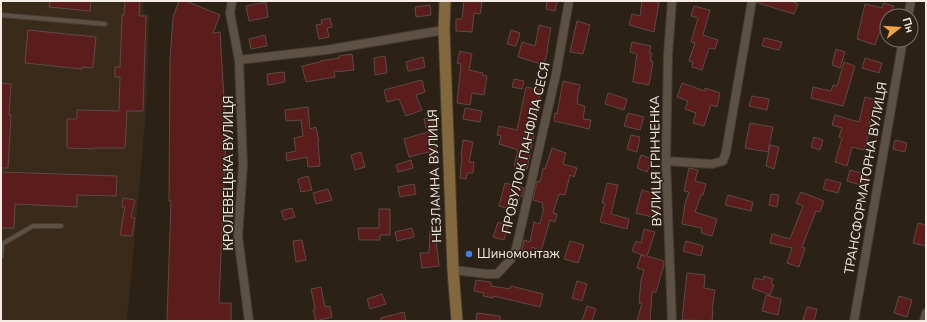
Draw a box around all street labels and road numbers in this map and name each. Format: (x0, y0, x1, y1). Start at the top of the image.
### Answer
street label: ПРОВУЛОК ПАНФІЛА СЕСЯ (497, 60, 555, 236)
street label: ТРАНСФОРМАТОРНА ВУЛИЦЯ (840, 80, 892, 276)
street label: ВУЛИЦЯ ГРІНЧЕНКА (646, 95, 666, 226)
street label: КРОЛЕВЕЦЬКА ВУЛИЦЯ (220, 96, 238, 250)
street label: НЕЗЛАМНА ВУЛИЦЯ (424, 109, 446, 243)

